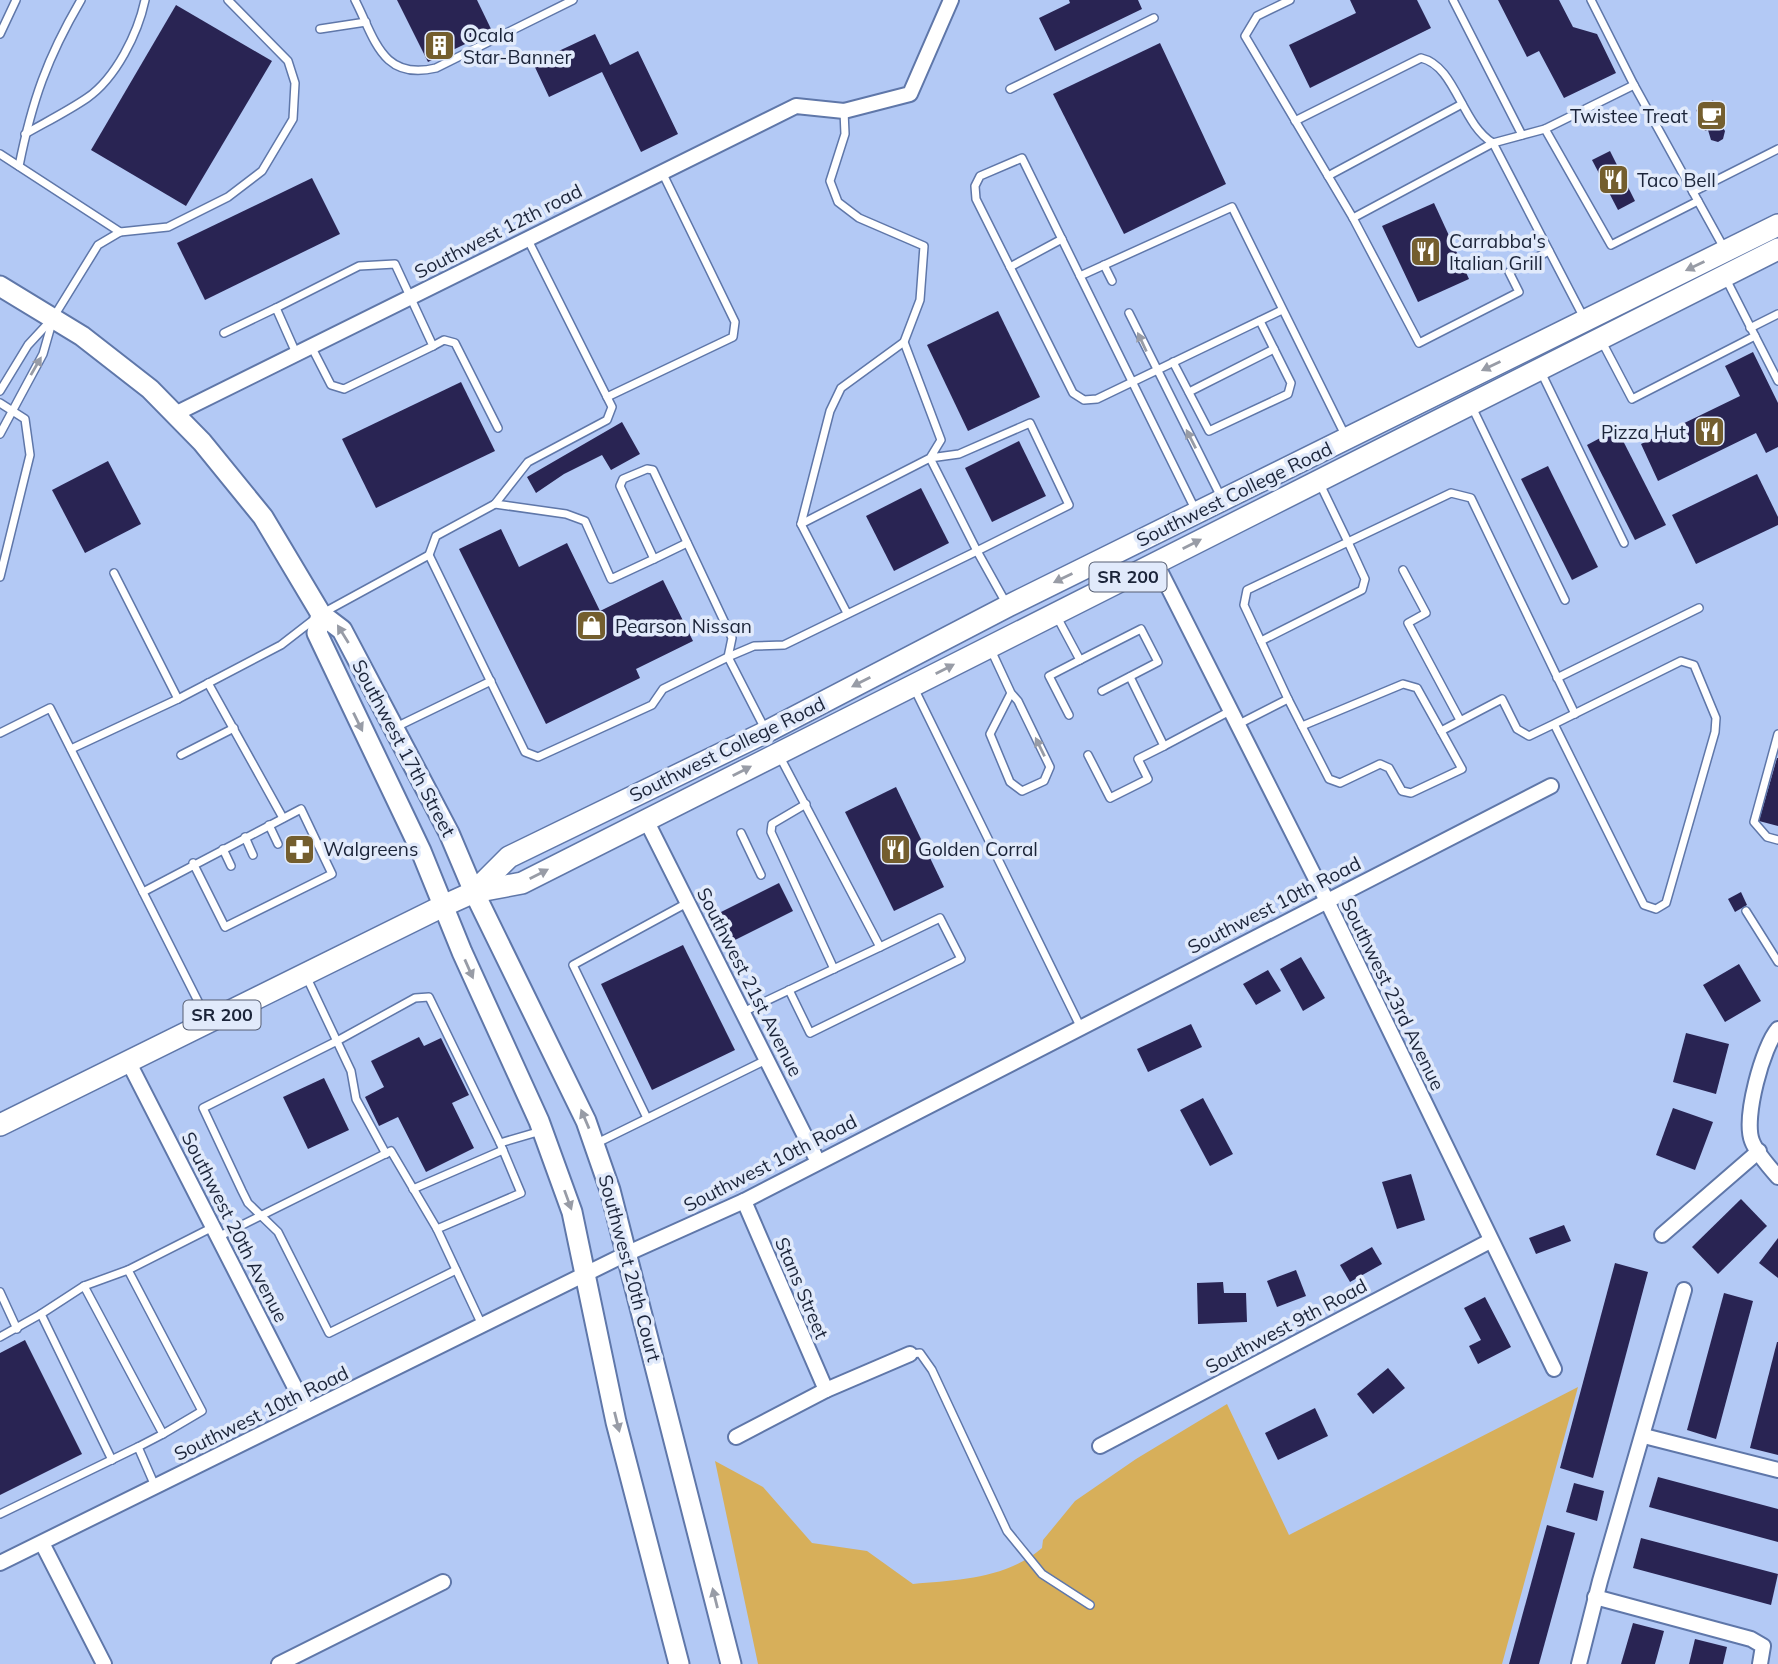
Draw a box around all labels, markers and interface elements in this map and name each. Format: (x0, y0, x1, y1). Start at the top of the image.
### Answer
place label: Ocala Star-Banner (463, 23, 571, 69)
building icon: Ocala Star-Banner (423, 29, 457, 63)
cafe icon: Twistee Treat (1694, 99, 1728, 133)
place label: Twistee Treat (1570, 104, 1688, 128)
restaurant icon: Taco Bell (1597, 163, 1631, 197)
place label: Taco Bell (1637, 168, 1716, 192)
street label: Southwest 12th road (410, 178, 586, 284)
place label: Carrabba's Italian Grill (1449, 229, 1546, 275)
restaurant icon: Carrabba's Italian Grill (1409, 235, 1443, 269)
one-way arrow (1685, 261, 1705, 272)
one-way arrow (1136, 332, 1148, 352)
one-way arrow (30, 357, 42, 376)
one-way arrow (1481, 361, 1501, 372)
restaurant icon: Pizza Hut (1692, 415, 1726, 449)
place label: Pizza Hut (1601, 420, 1686, 444)
one-way arrow (1185, 429, 1197, 449)
street label: Southwest College Road (1132, 436, 1336, 552)
one-way arrow (1182, 539, 1202, 550)
road number: SR 200 (1090, 562, 1166, 592)
one-way arrow (1053, 573, 1073, 584)
shop icon: Pearson Nissan (575, 609, 609, 643)
place label: Pearson Nissan (615, 614, 752, 638)
one-way arrow (337, 625, 350, 644)
street label: Southwest 17th Street (347, 655, 461, 841)
one-way arrow (935, 663, 955, 674)
one-way arrow (851, 677, 871, 688)
street label: Southwest College Road (625, 691, 829, 807)
one-way arrow (352, 712, 363, 732)
one-way arrow (1034, 737, 1046, 757)
one-way arrow (732, 766, 752, 777)
pharmacy icon: Walgreens (283, 832, 317, 866)
restaurant icon: Golden Corral (878, 832, 912, 866)
place label: Walgreens (323, 837, 418, 861)
place label: Golden Corral (918, 837, 1038, 861)
street label: Southwest 10th Road (1183, 851, 1365, 959)
one-way arrow (529, 869, 549, 880)
street label: Southwest 21st Avenue (692, 883, 808, 1081)
street label: Southwest 23rd Avenue (1336, 894, 1450, 1094)
one-way arrow (464, 958, 475, 979)
road number: SR 200 (184, 1000, 260, 1030)
one-way arrow (579, 1108, 590, 1129)
street label: Southwest 10th Road (679, 1109, 861, 1217)
street label: Southwest 20th Avenue (176, 1128, 294, 1326)
street label: Southwest 20th Court (593, 1172, 667, 1365)
one-way arrow (562, 1190, 573, 1211)
street label: Stans Street (770, 1234, 834, 1343)
street label: Southwest 9th Road (1201, 1273, 1371, 1379)
street label: Southwest 10th Road (170, 1360, 352, 1466)
one-way arrow (611, 1412, 622, 1434)
one-way arrow (709, 1587, 720, 1609)

